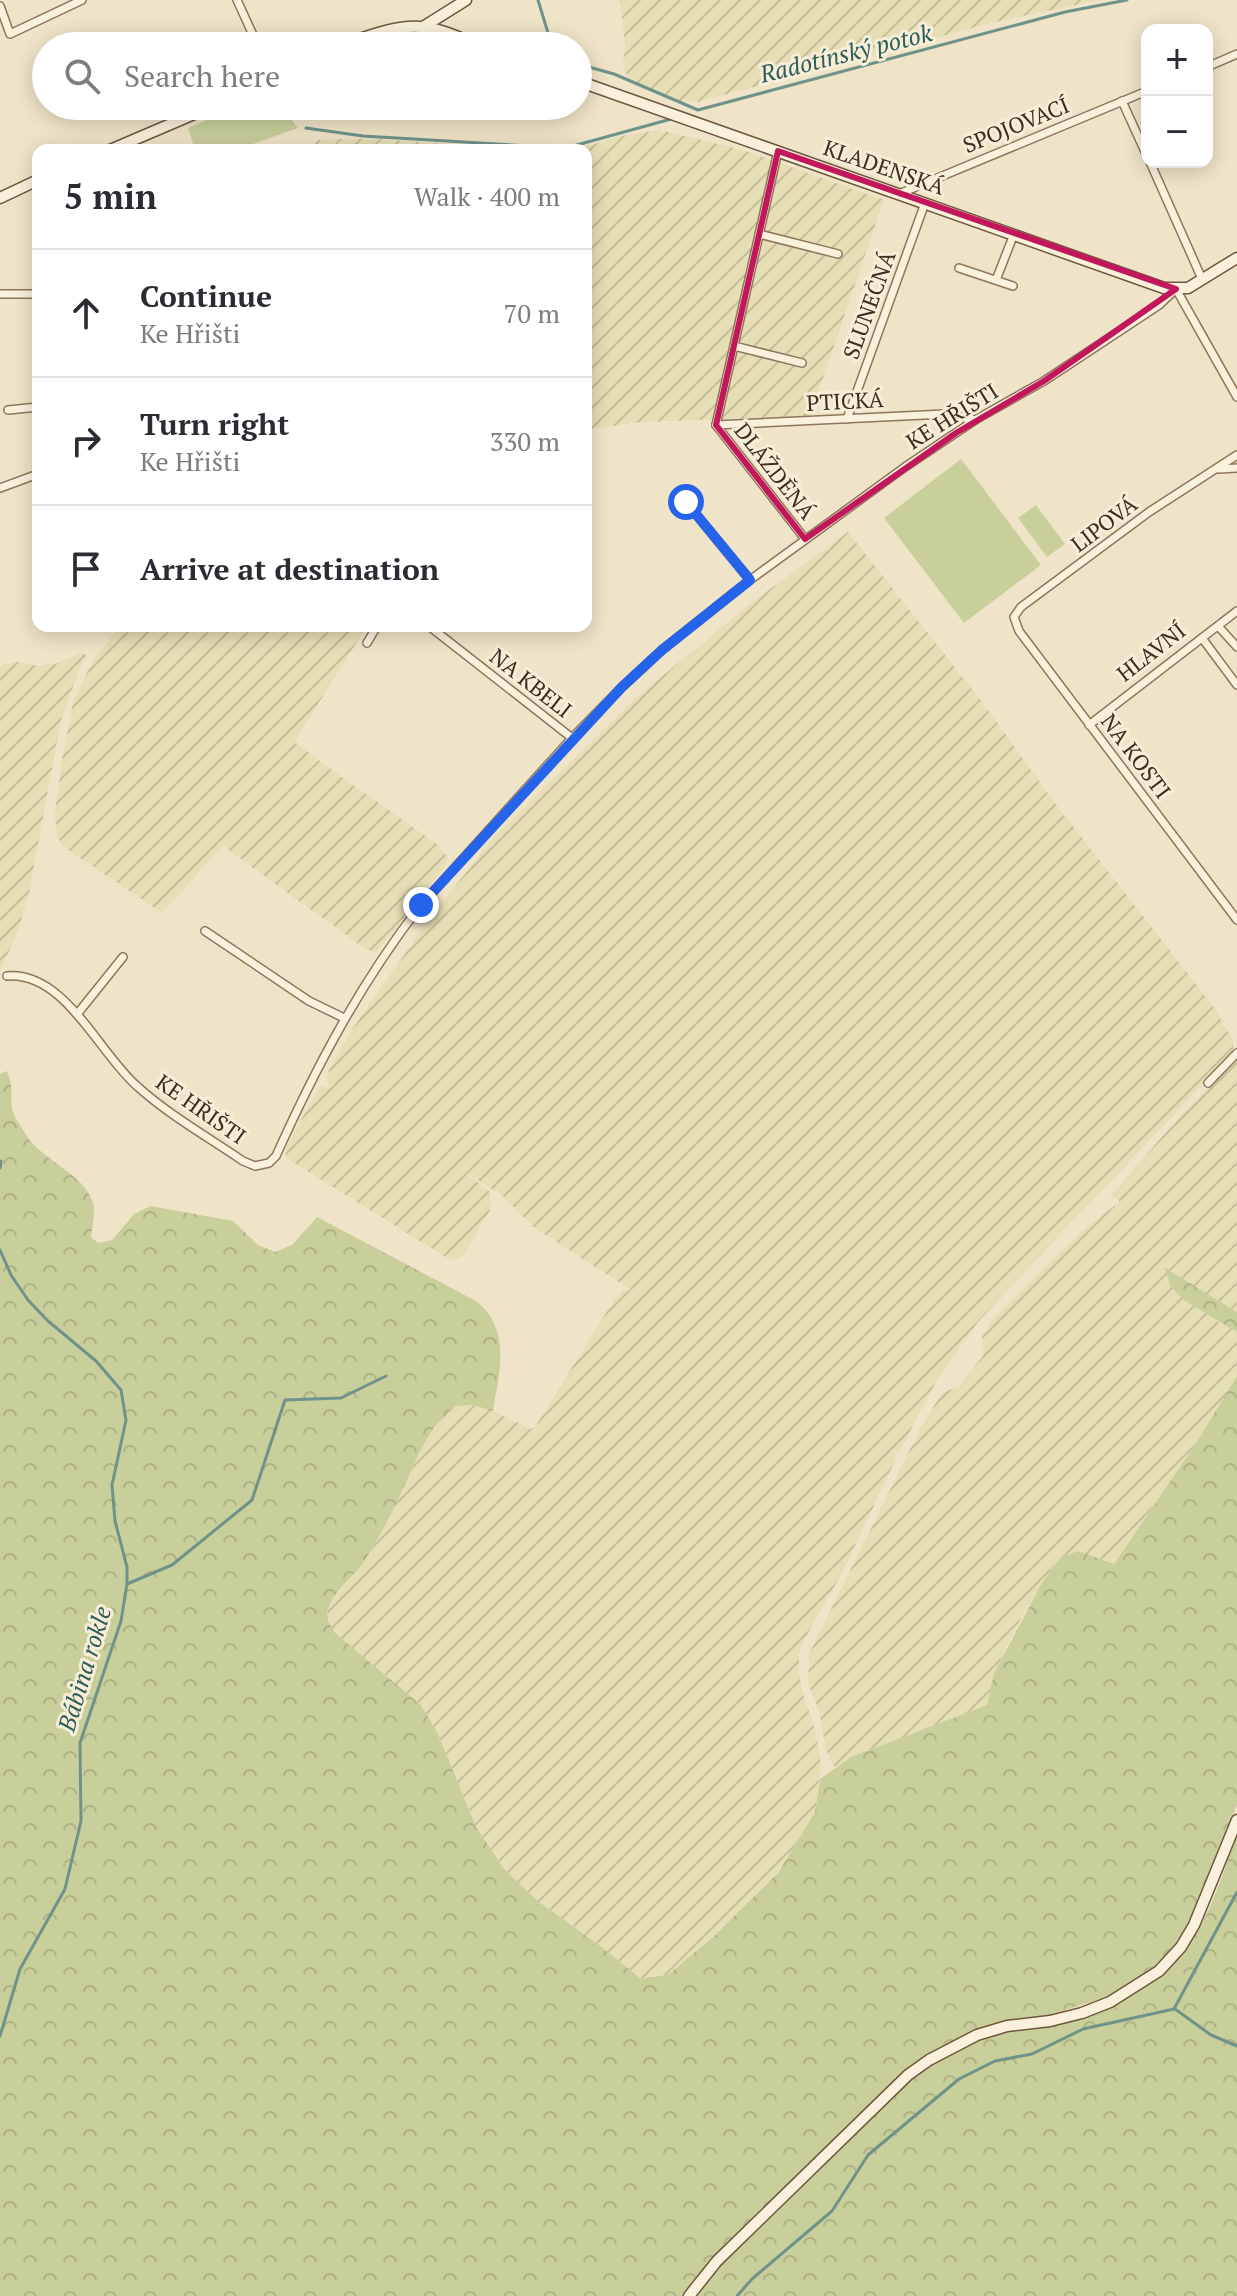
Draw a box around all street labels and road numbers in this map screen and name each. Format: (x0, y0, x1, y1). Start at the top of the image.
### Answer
street label: SPOJOVACÍ (958, 90, 1074, 159)
street label: KLADENSKÁ (820, 132, 950, 201)
street label: SLUNEČNÁ (836, 246, 902, 363)
street label: KE HŘIŠTI (900, 376, 1003, 455)
street label: PTICKÁ (806, 384, 885, 417)
street label: DLÁŽDĚNÁ (729, 416, 823, 526)
street label: LIPOVÁ (1065, 489, 1143, 558)
street label: HLAVNÍ (1110, 615, 1191, 688)
street label: NA KBELI (484, 641, 578, 724)
street label: NA KOSTI (1095, 707, 1178, 804)
street label: KE HŘIŠTI (151, 1067, 252, 1150)

